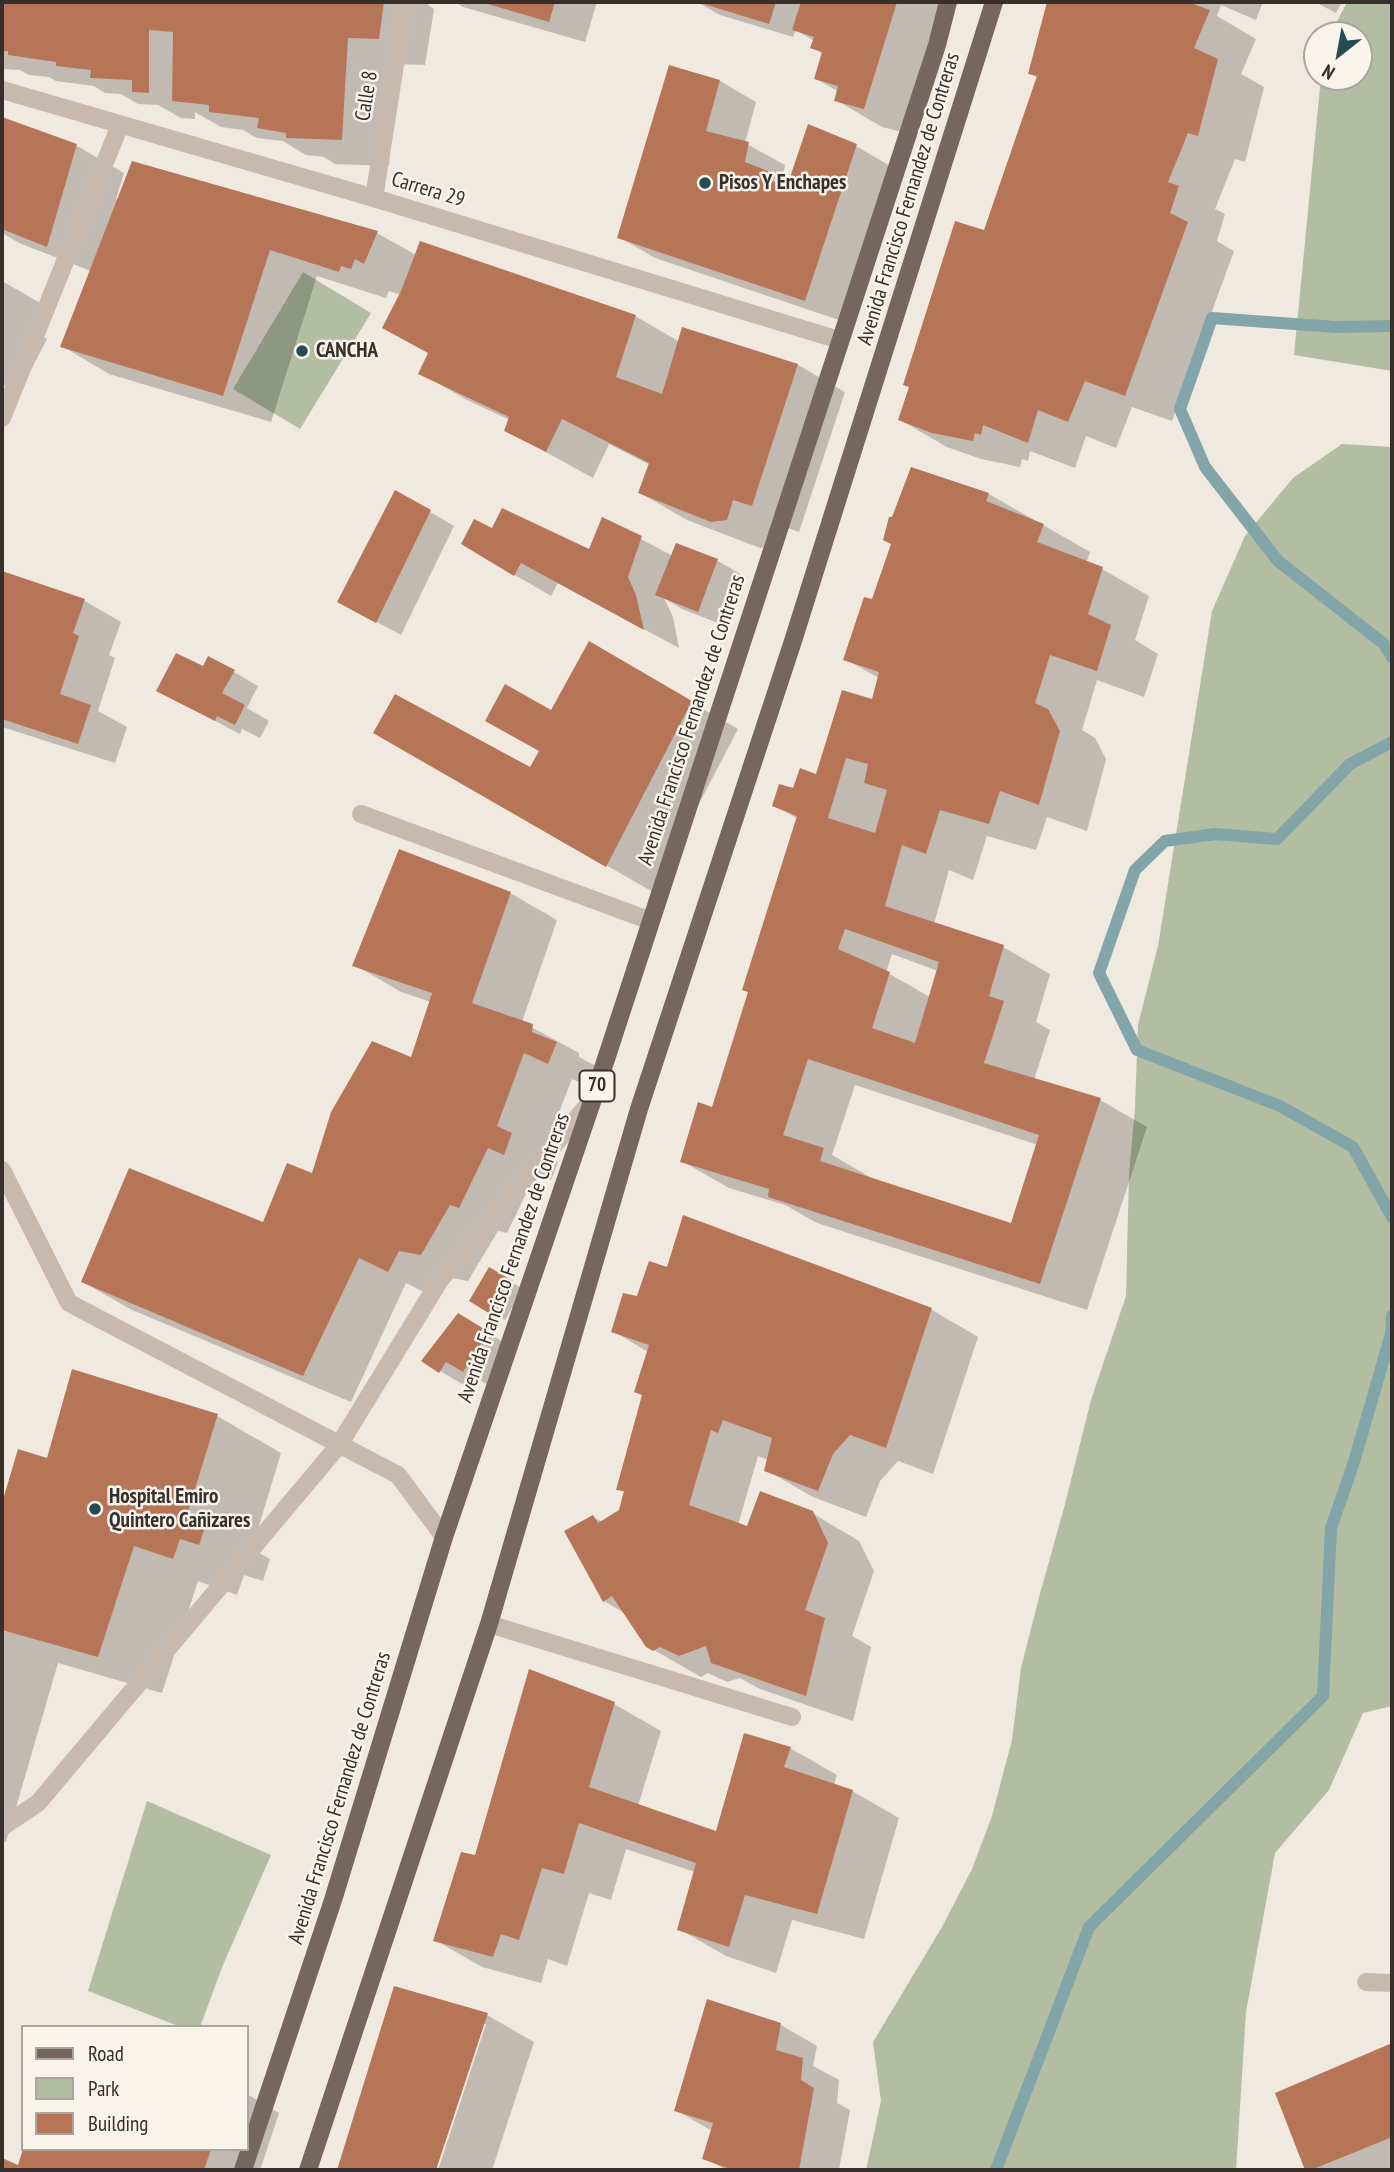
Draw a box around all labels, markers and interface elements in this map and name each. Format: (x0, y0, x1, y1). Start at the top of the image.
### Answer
north arrow (1303, 21, 1373, 91)
street label: Avenida Francisco Fernandez de Contreras (852, 50, 966, 348)
text: N (1318, 59, 1339, 85)
street label: Calle 8 (351, 69, 383, 123)
street label: Carrera 29 (388, 167, 468, 213)
place label: Pisos Y Enchapes (719, 170, 846, 196)
marker: Pisos Y Enchapes (697, 175, 713, 191)
place label: CANCHA (316, 338, 378, 364)
marker: CANCHA (294, 343, 310, 359)
street label: Avenida Francisco Fernandez de Contreras (633, 571, 751, 869)
road number: 70 (580, 1070, 614, 1102)
street label: Avenida Francisco Fernandez de Contreras (453, 1110, 575, 1406)
place label: Hospital Emiro Quintero Cañizares (109, 1484, 250, 1534)
marker: Hospital Emiro Quintero Cañizares (87, 1501, 103, 1517)
street label: Avenida Francisco Fernandez de Contreras (283, 1649, 397, 1947)
legend (21, 2025, 248, 2151)
text: Road (88, 2040, 124, 2067)
text: Park (88, 2075, 119, 2102)
text: Building (88, 2110, 148, 2137)

